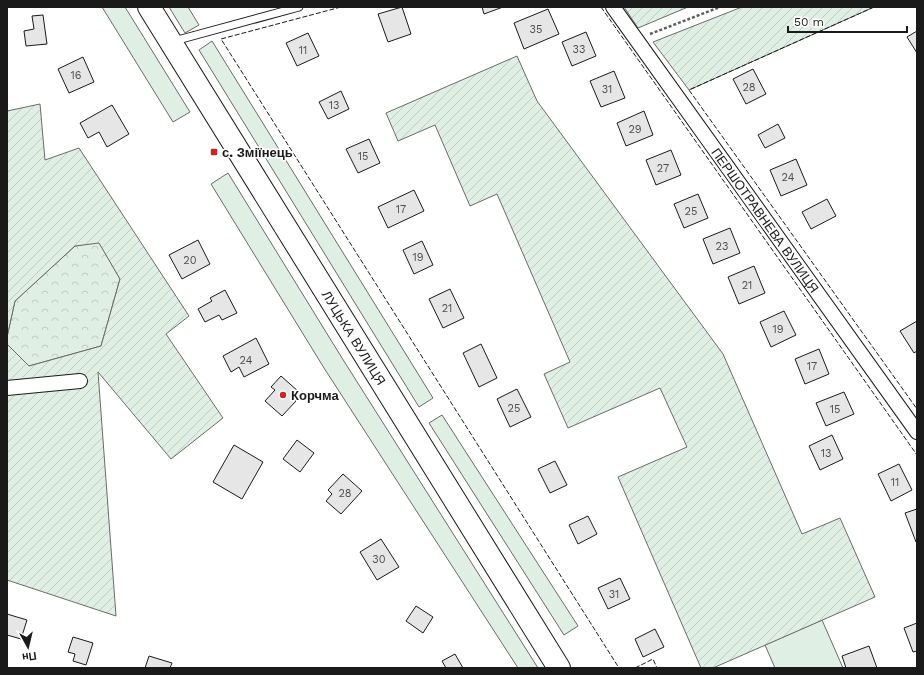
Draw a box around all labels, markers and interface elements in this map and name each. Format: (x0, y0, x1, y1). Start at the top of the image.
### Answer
scale bar (788, 8, 907, 34)
text: 50 m (794, 15, 824, 29)
house number: 35 (530, 23, 542, 36)
house number: 33 (573, 43, 585, 56)
house number: 11 (299, 44, 307, 57)
house number: 16 (71, 69, 82, 82)
house number: 28 (742, 81, 756, 94)
house number: 31 (602, 83, 612, 96)
house number: 13 (329, 99, 339, 112)
house number: 29 (628, 123, 642, 136)
place label: с. Зміїнець (222, 145, 293, 160)
street label: ПЕРШОТРАВНЕВА ВУЛИЦЯ (709, 145, 822, 295)
marker: с. Зміїнець (209, 147, 219, 157)
house number: 15 (358, 150, 368, 163)
house number: 27 (657, 162, 669, 175)
house number: 24 (782, 171, 795, 184)
house number: 17 (396, 203, 406, 216)
house number: 25 (685, 205, 697, 218)
house number: 23 (716, 240, 728, 253)
house number: 19 (412, 251, 424, 264)
house number: 20 (183, 254, 197, 267)
house number: 21 (742, 279, 752, 292)
street label: ЛУЦЬКА ВУЛИЦЯ (319, 287, 389, 388)
house number: 21 (442, 302, 452, 315)
house number: 19 (772, 323, 784, 336)
house number: 24 (240, 354, 253, 367)
house number: 17 (807, 360, 817, 373)
place label: Корчма (291, 388, 339, 403)
marker: Корчма (278, 390, 288, 400)
house number: 25 (508, 402, 520, 415)
house number: 15 (830, 403, 840, 416)
house number: 13 (821, 447, 831, 460)
house number: 11 (891, 476, 899, 489)
house number: 28 (338, 487, 352, 500)
house number: 30 (372, 553, 386, 566)
house number: 31 (609, 588, 619, 601)
north arrow (8, 627, 48, 667)
text: Пн (21, 649, 37, 664)

